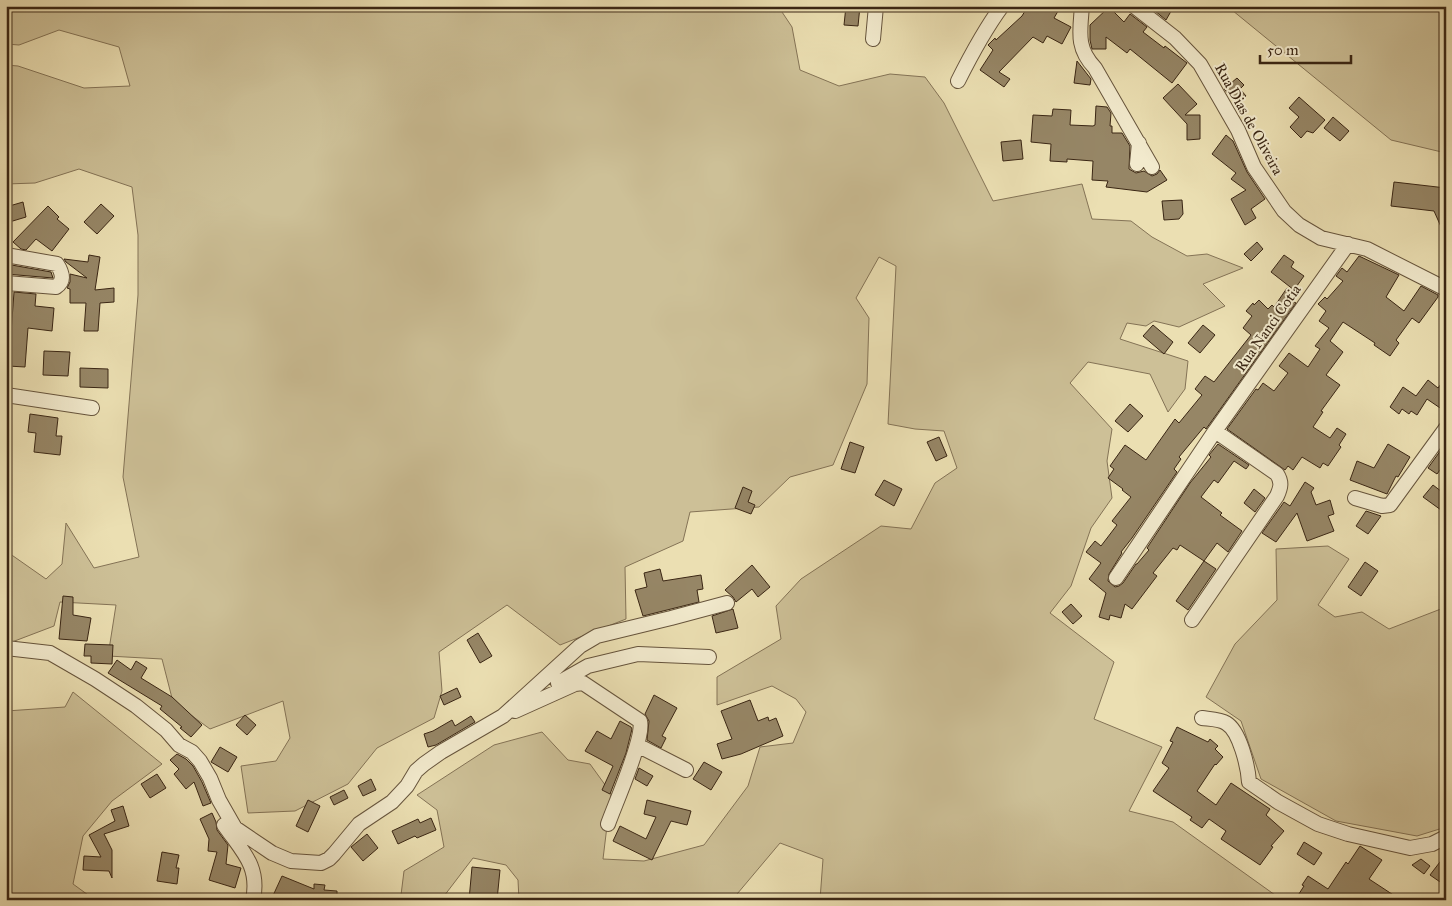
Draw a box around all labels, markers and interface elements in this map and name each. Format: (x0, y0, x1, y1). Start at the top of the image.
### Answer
scale bar (1260, 32, 1351, 64)
text: 50 m (1267, 41, 1299, 59)
street label: Rua Dias de Oliveira (1211, 60, 1287, 179)
street label: Rua Nanci Cotia (1231, 280, 1305, 375)

